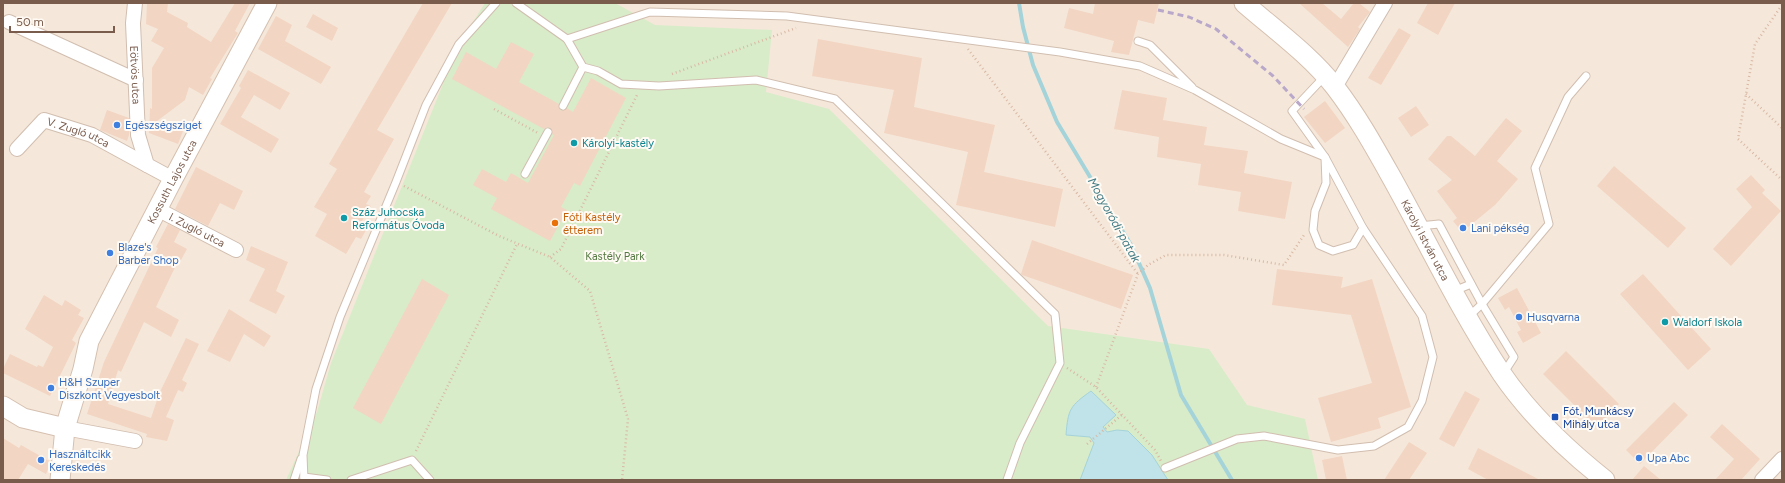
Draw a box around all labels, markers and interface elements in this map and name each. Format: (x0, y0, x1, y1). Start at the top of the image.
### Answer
scale bar (10, 8, 114, 34)
text: 50 m (16, 15, 44, 29)
street label: Eötvös utca (127, 45, 143, 105)
street label: V. Zugló utca (45, 115, 111, 150)
place label: Egészségsziget (125, 119, 202, 132)
marker: Egészségsziget (112, 120, 122, 130)
place label: Károlyi-kastély (582, 137, 654, 150)
street label: Kossuth Lajos utca (145, 138, 200, 226)
marker: Károlyi-kastély (569, 138, 579, 148)
water label: Mogyoródi-patak (1085, 175, 1144, 266)
street label: Károlyi István utca (1398, 198, 1452, 283)
place label: Száz Juhocska Református Óvoda (352, 206, 445, 232)
street label: I. Zugló utca (167, 210, 227, 250)
place label: Fóti Kastély étterem (563, 211, 621, 237)
marker: Száz Juhocska Református Óvoda (339, 213, 349, 223)
marker: Fóti Kastély étterem (550, 218, 560, 228)
place label: Lani pékség (1471, 222, 1529, 235)
marker: Lani pékség (1458, 223, 1468, 233)
place label: Blaze's Barber Shop (118, 241, 179, 267)
marker: Blaze's Barber Shop (105, 248, 115, 258)
park label: Kastély Park (585, 250, 645, 263)
place label: Husqvarna (1527, 311, 1580, 324)
marker: Husqvarna (1514, 312, 1524, 322)
place label: Waldorf Iskola (1673, 316, 1742, 329)
marker: Waldorf Iskola (1660, 317, 1670, 327)
place label: H&H Szuper Diszkont Vegyesbolt (59, 376, 160, 402)
marker: H&H Szuper Diszkont Vegyesbolt (46, 383, 56, 393)
place label: Fót, Munkácsy Mihály utca (1563, 405, 1634, 431)
marker: Fót, Munkácsy Mihály utca (1550, 412, 1560, 422)
place label: Használtcikk Kereskedés (49, 448, 112, 474)
place label: Upa Abc (1647, 452, 1689, 465)
marker: Upa Abc (1634, 453, 1644, 463)
marker: Használtcikk Kereskedés (36, 455, 46, 465)

